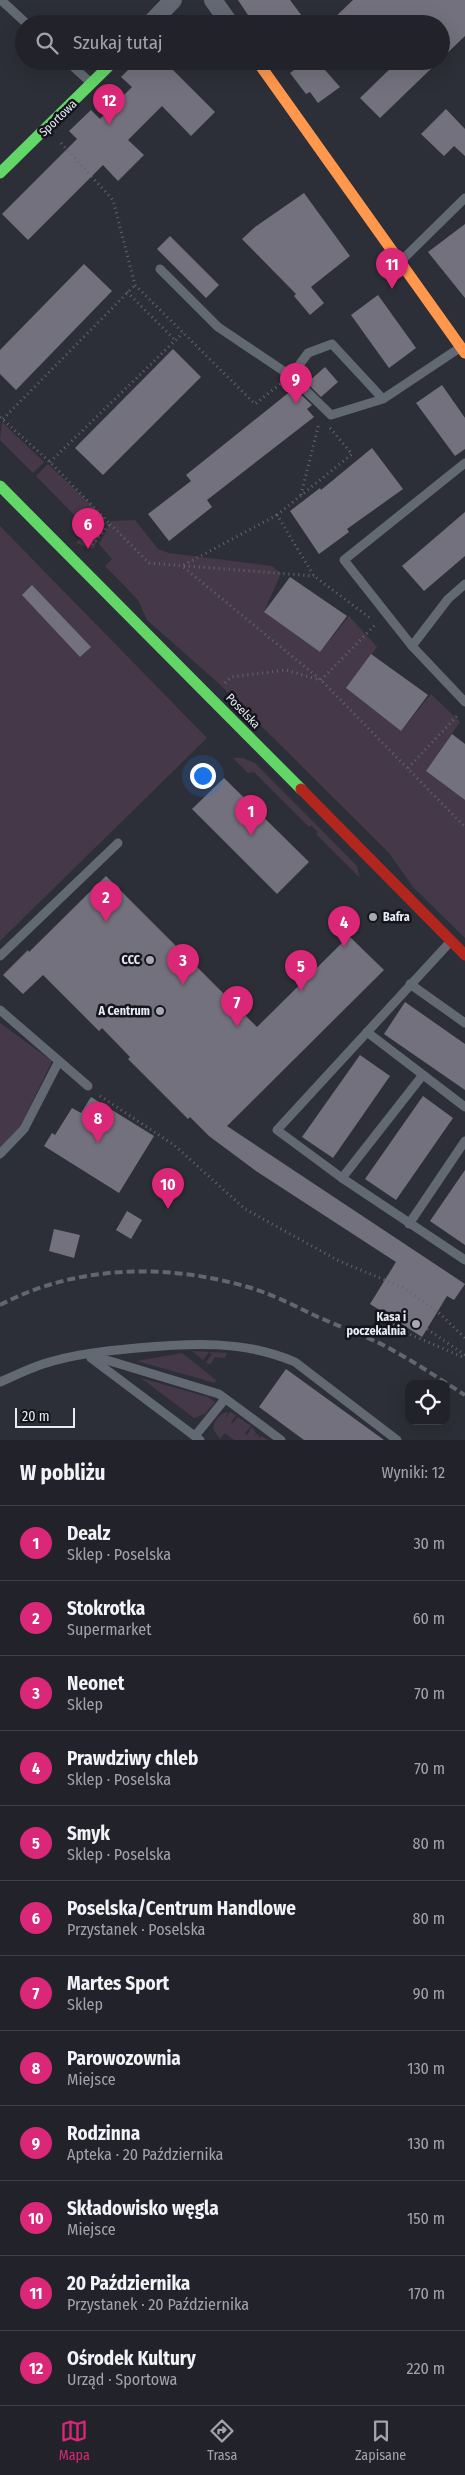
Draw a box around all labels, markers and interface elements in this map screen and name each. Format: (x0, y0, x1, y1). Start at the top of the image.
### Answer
search box (15, 15, 450, 70)
icon: search (33, 29, 61, 57)
text: Szukaj tutaj (73, 31, 163, 54)
pin: 12 (93, 84, 125, 125)
street label: Sportowa (36, 97, 80, 139)
pin: 11 (376, 248, 408, 289)
pin: 9 (280, 363, 312, 404)
pin: 6 (72, 508, 104, 549)
street label: Poselska (223, 691, 263, 731)
your location (190, 763, 216, 789)
pin: 1 (235, 795, 267, 836)
pin: 2 (90, 881, 122, 922)
pin: 4 (328, 906, 360, 947)
place label: Bafra (383, 910, 410, 924)
marker: Bafra (367, 911, 379, 923)
pin: 3 (167, 944, 199, 985)
pin: 5 (285, 950, 317, 991)
place label: CCC (122, 953, 141, 967)
marker: CCC (144, 954, 156, 966)
pin: 7 (221, 986, 253, 1027)
place label: A Centrum (98, 1004, 150, 1018)
marker: A Centrum (154, 1005, 166, 1017)
pin: 8 (82, 1102, 114, 1143)
pin: 10 (152, 1168, 184, 1209)
place label: Kasa i poczekalnia (346, 1310, 406, 1338)
marker: Kasa i poczekalnia (410, 1318, 422, 1330)
map controls (405, 1380, 450, 1425)
button: locate (405, 1380, 450, 1425)
scale bar (15, 1405, 75, 1428)
text: 20 m (22, 1408, 50, 1425)
text: W pobliżu (20, 1460, 105, 1486)
text: Wyniki: 12 (381, 1463, 445, 1482)
text: Dealz (67, 1522, 110, 1545)
text: 1 (33, 1534, 39, 1553)
text: 30 m (413, 1534, 445, 1553)
text: Sklep · Poselska (67, 1545, 171, 1564)
text: Stokrotka (67, 1597, 145, 1620)
text: 2 (32, 1609, 40, 1628)
text: 60 m (413, 1609, 445, 1628)
text: Supermarket (67, 1620, 151, 1639)
text: Neonet (67, 1672, 124, 1695)
text: 3 (32, 1684, 40, 1703)
text: 70 m (414, 1684, 445, 1703)
text: Sklep (67, 1695, 103, 1714)
text: Prawdziwy chleb (67, 1747, 198, 1770)
text: 4 (32, 1759, 40, 1778)
text: 70 m (414, 1759, 445, 1778)
text: Sklep · Poselska (67, 1770, 171, 1789)
text: Smyk (67, 1822, 110, 1845)
text: 5 (32, 1834, 40, 1853)
text: 80 m (413, 1834, 445, 1853)
text: Sklep · Poselska (67, 1845, 171, 1864)
text: Poselska/Centrum Handlowe (67, 1897, 296, 1920)
text: 6 (32, 1909, 40, 1928)
text: 80 m (413, 1909, 445, 1928)
text: Przystanek · Poselska (67, 1920, 205, 1939)
text: Martes Sport (67, 1972, 169, 1995)
text: 7 (33, 1984, 39, 2003)
text: 90 m (413, 1984, 445, 2003)
text: Sklep (67, 1995, 103, 2014)
text: Parowozownia (67, 2047, 181, 2070)
text: 8 (32, 2059, 40, 2078)
text: 130 m (407, 2059, 445, 2078)
text: Miejsce (67, 2070, 116, 2089)
text: Rodzinna (67, 2122, 140, 2145)
text: 9 (32, 2134, 40, 2153)
text: 130 m (407, 2134, 445, 2153)
text: Apteka · 20 Października (67, 2145, 223, 2164)
text: Składowisko węgla (67, 2197, 219, 2220)
text: 10 (28, 2209, 44, 2228)
text: 150 m (407, 2209, 445, 2228)
text: Miejsce (67, 2220, 116, 2239)
text: 20 Października (67, 2272, 190, 2295)
text: 11 (29, 2284, 43, 2303)
text: 170 m (408, 2284, 445, 2303)
text: Przystanek · 20 Października (67, 2295, 249, 2314)
text: Ośrodek Kultury (67, 2347, 196, 2370)
text: 12 (29, 2359, 43, 2378)
text: 220 m (406, 2359, 445, 2378)
text: Urząd · Sportowa (67, 2370, 177, 2389)
tab: Mapa (59, 2417, 90, 2464)
tab: Trasa (207, 2417, 237, 2464)
tab: Zapisane (355, 2417, 406, 2464)

